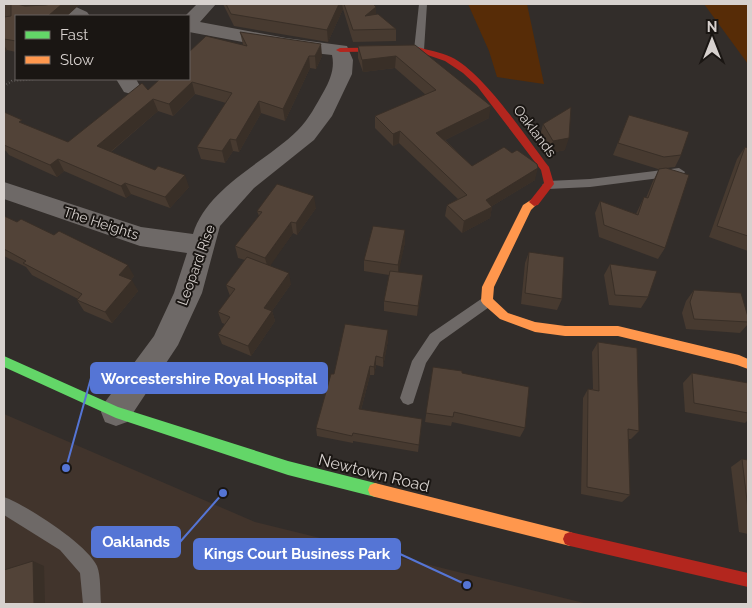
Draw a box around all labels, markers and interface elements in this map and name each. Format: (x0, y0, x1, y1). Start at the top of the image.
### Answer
legend (15, 15, 190, 80)
north arrow (687, 15, 737, 65)
text: N (707, 19, 717, 35)
text: Fast (60, 26, 88, 44)
text: Slow (60, 51, 94, 69)
street label: Oaklands (510, 102, 560, 160)
street label: The Heights (61, 203, 141, 243)
street label: Leopard Rise (174, 222, 218, 308)
callout: Worcestershire Royal Hospital (91, 363, 327, 393)
text: Worcestershire Royal Hospital (101, 370, 317, 388)
street label: Newtown Road (317, 450, 431, 496)
callout: Oaklands (92, 527, 180, 557)
text: Oaklands (102, 533, 170, 551)
callout: Kings Court Business Park (194, 539, 400, 569)
text: Kings Court Business Park (204, 545, 391, 563)

